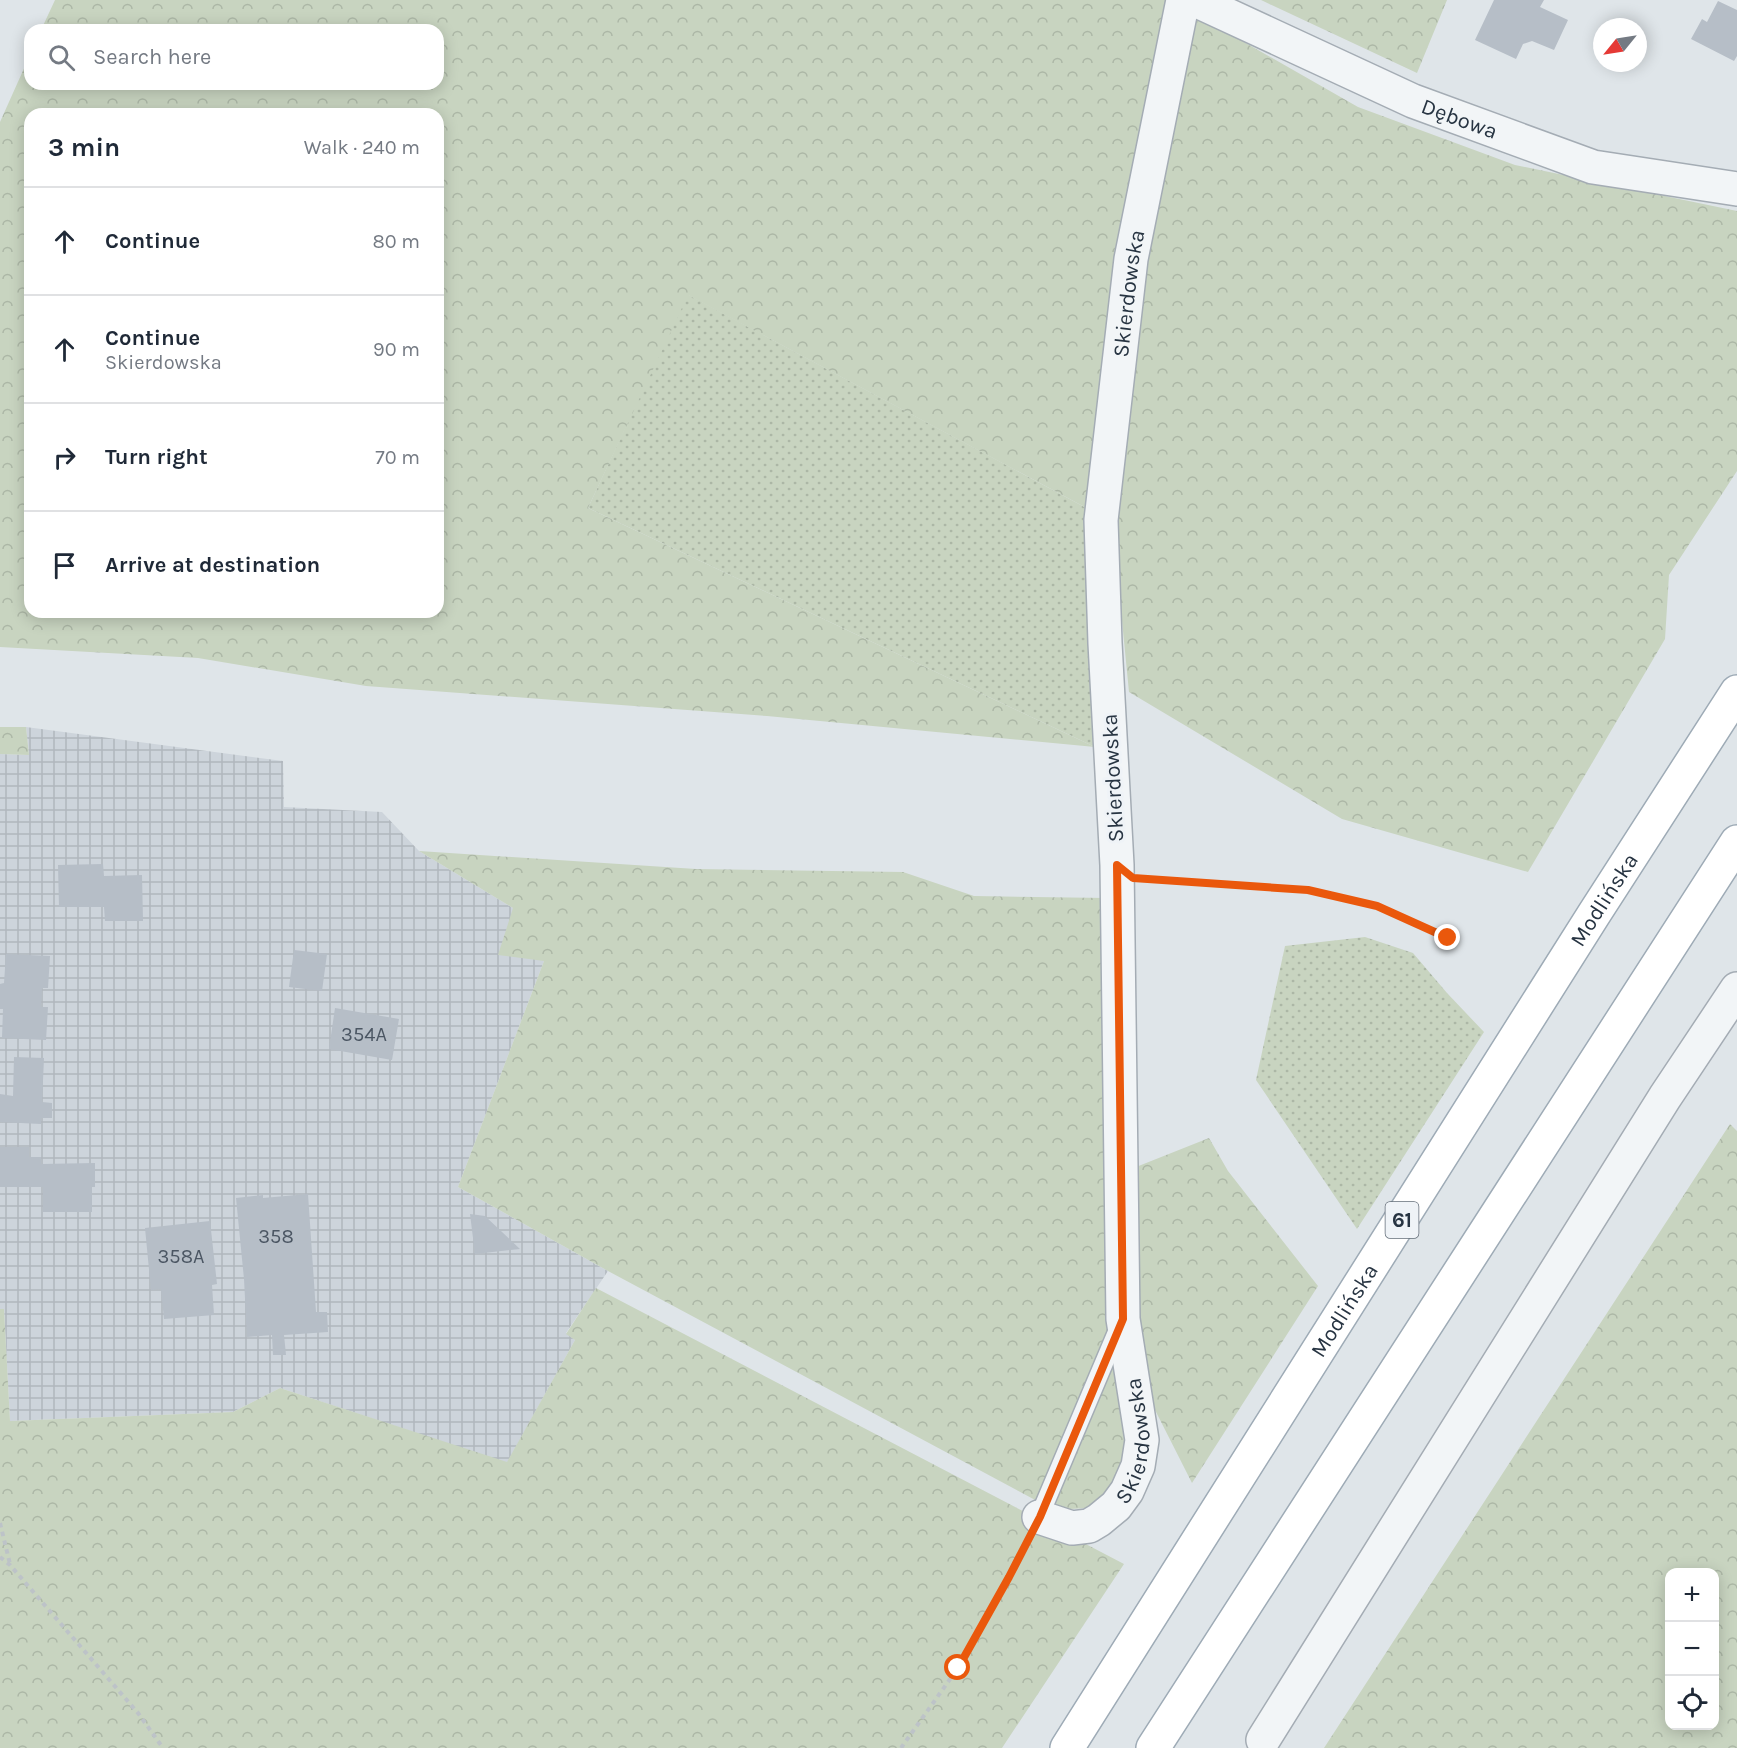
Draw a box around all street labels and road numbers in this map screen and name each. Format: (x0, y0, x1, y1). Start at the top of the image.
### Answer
street label: Dębowa (1418, 93, 1501, 145)
street label: Skierdowska (1108, 227, 1151, 359)
street label: Skierdowska (1097, 713, 1129, 843)
street label: Modlińska (1565, 848, 1644, 951)
road number: 61 (1386, 1202, 1418, 1238)
street label: Modlińska (1305, 1259, 1384, 1362)
street label: Skierdowska (1110, 1376, 1156, 1509)

